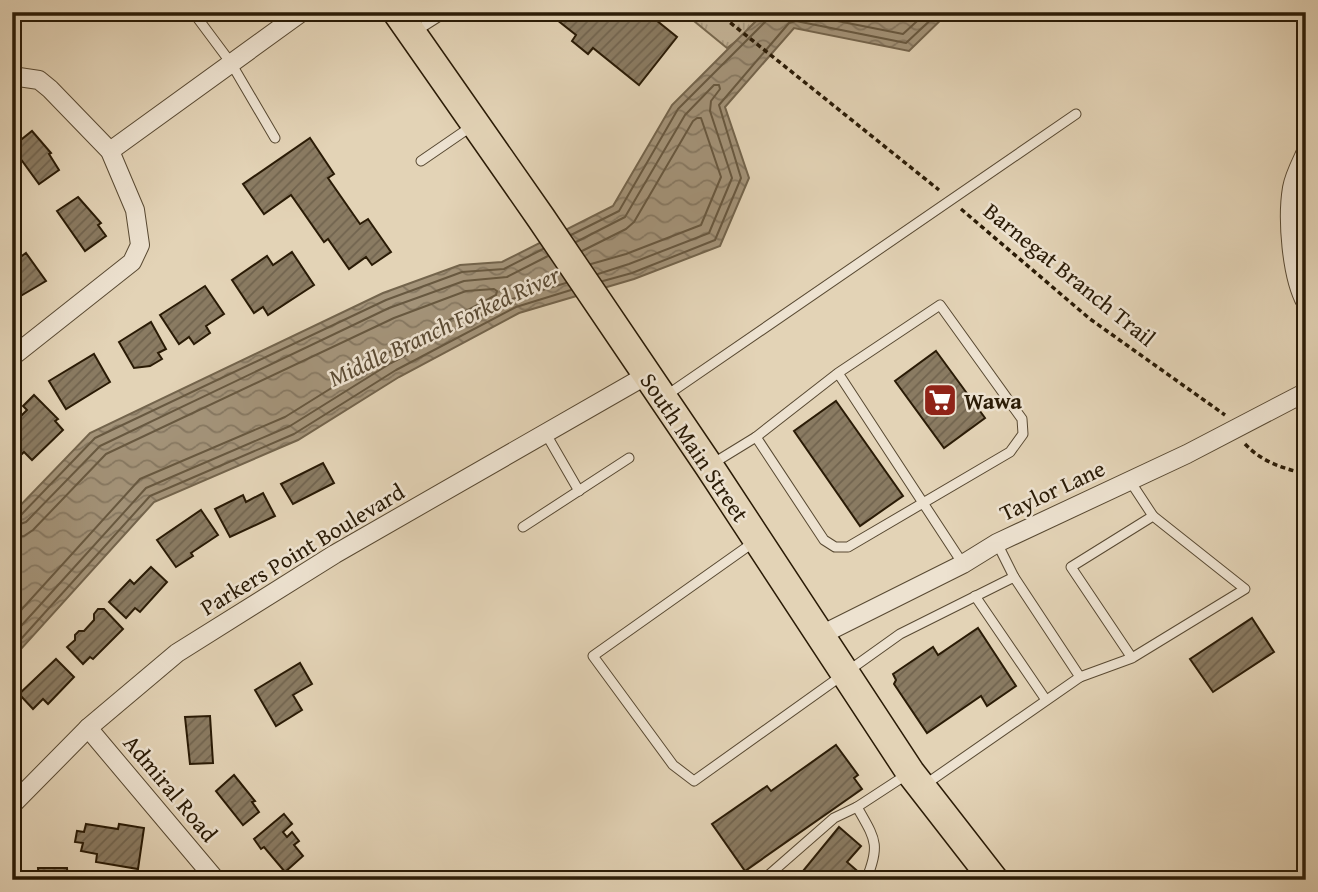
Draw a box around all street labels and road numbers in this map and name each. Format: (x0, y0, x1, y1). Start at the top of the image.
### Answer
street label: Barnegat Branch Trail (977, 194, 1163, 354)
street label: South Main Street (633, 366, 757, 528)
street label: Taylor Lane (994, 451, 1110, 529)
street label: Parkers Point Boulevard (194, 475, 411, 623)
street label: Admiral Road (116, 727, 226, 849)

